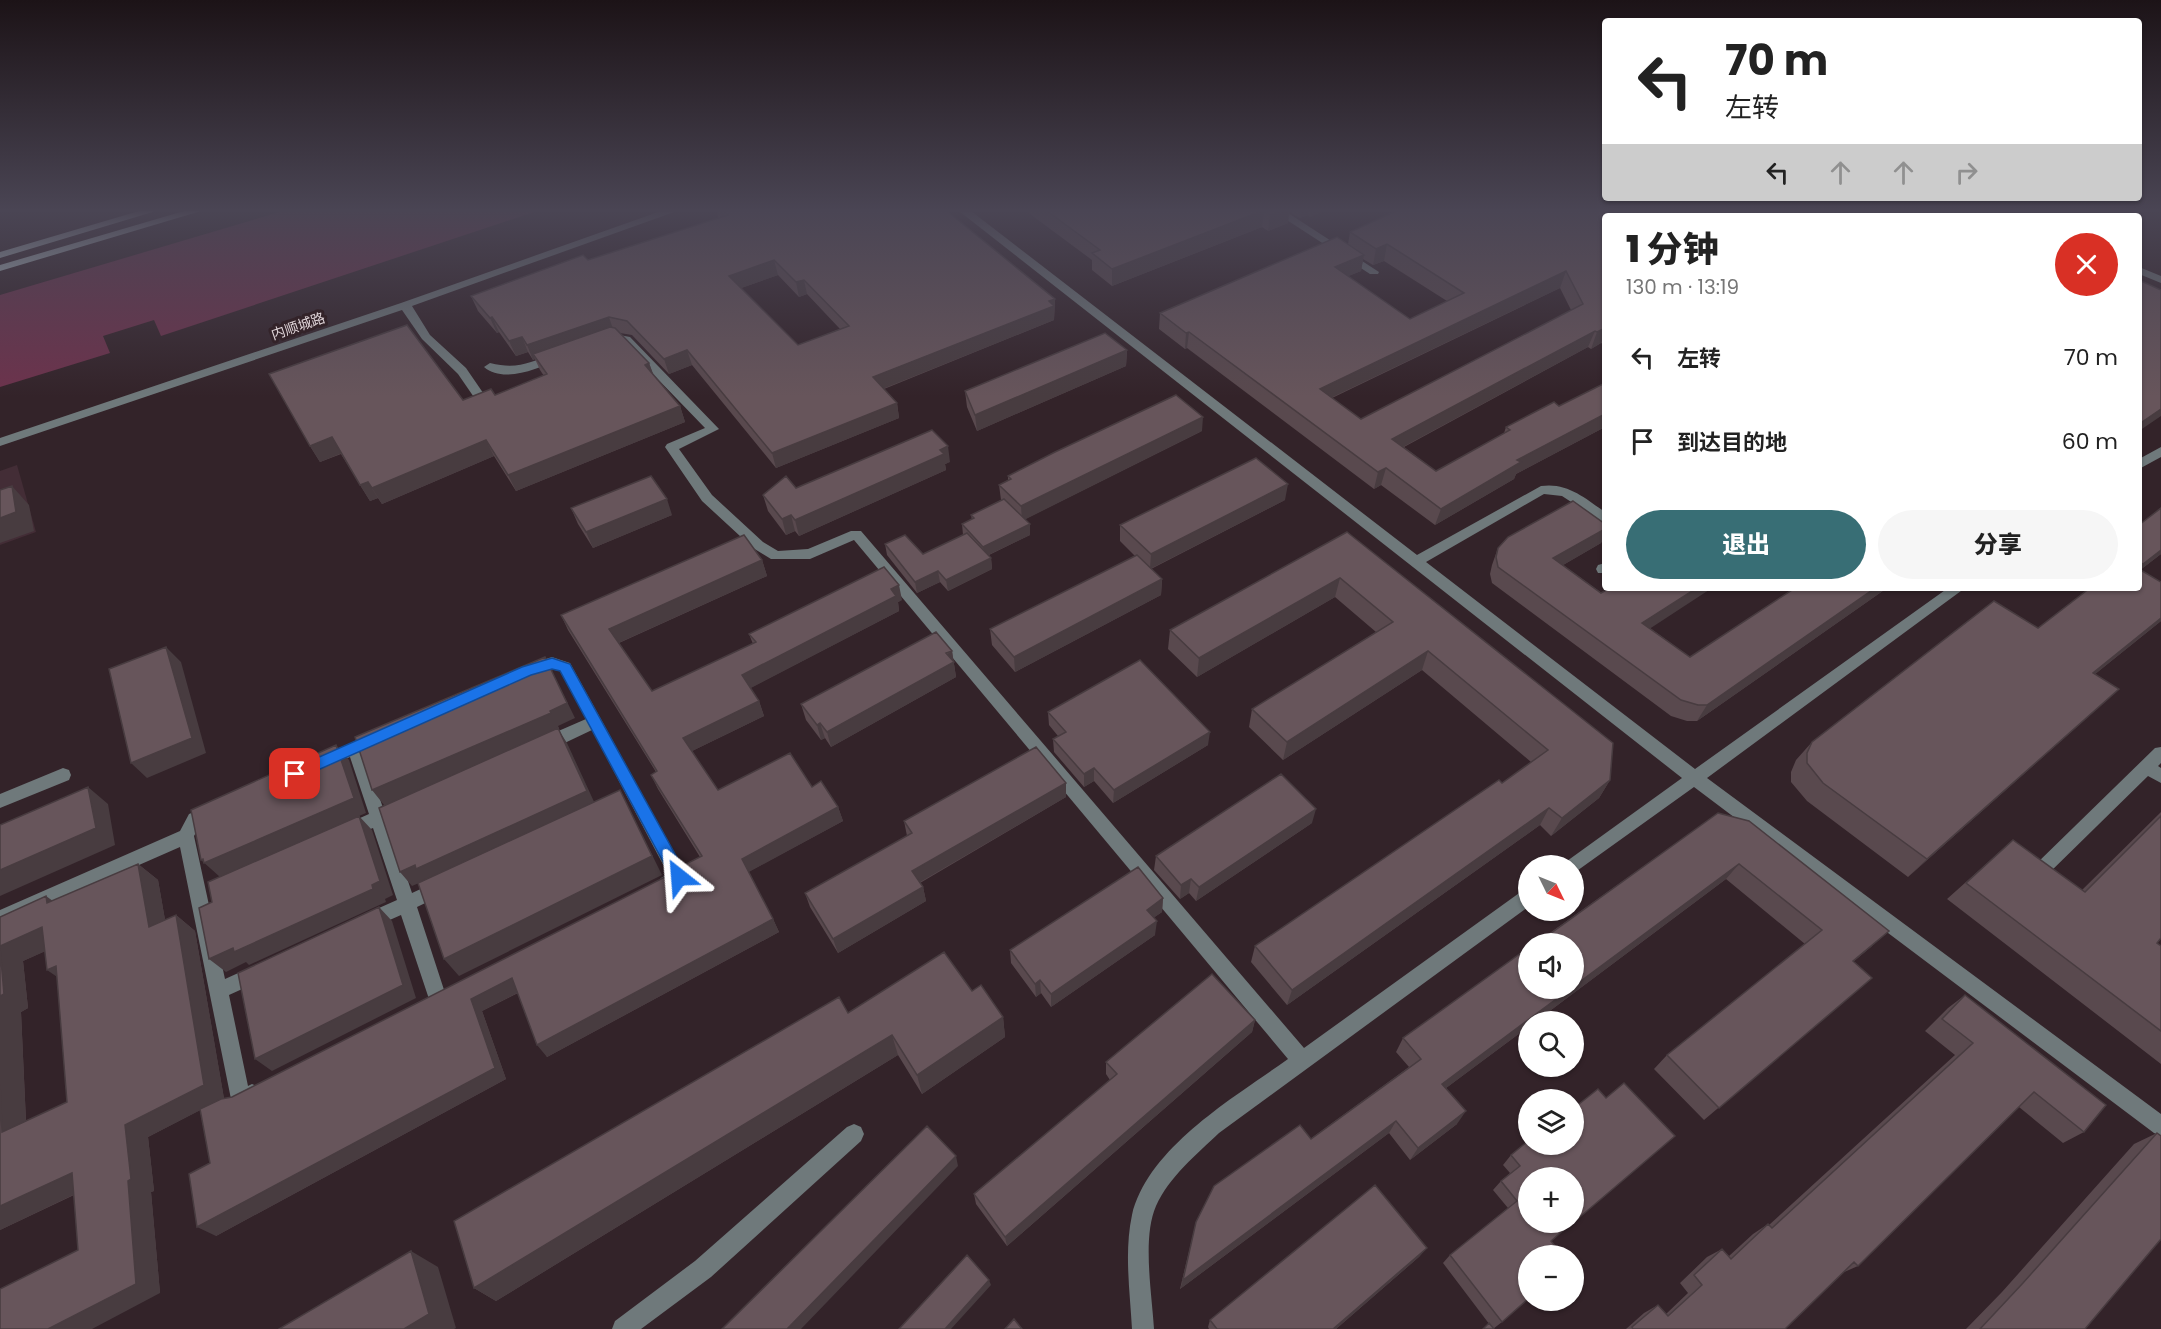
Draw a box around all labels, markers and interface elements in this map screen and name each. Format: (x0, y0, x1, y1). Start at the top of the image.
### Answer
text: 70 m (1725, 31, 1828, 90)
icon: left (1626, 42, 1704, 120)
text: 左转 (1725, 89, 1779, 126)
icon: left (1761, 156, 1794, 189)
icon: ahead (1824, 156, 1857, 189)
icon: ahead (1887, 156, 1920, 189)
icon: right (1950, 156, 1983, 189)
text: 1 分钟 (1626, 224, 1719, 275)
button: close (2055, 233, 2118, 296)
text: 130 m · 13:19 (1626, 273, 1739, 301)
street label: 内顺城路 (268, 307, 328, 345)
icon: left (1626, 341, 1659, 374)
text: 70 m (2064, 342, 2118, 373)
text: 左转 (1677, 343, 1721, 374)
icon: arrive (1626, 425, 1659, 458)
text: 60 m (2062, 426, 2118, 457)
text: 到达目的地 (1677, 427, 1787, 458)
button: 退出 (1626, 510, 1866, 579)
button: 分享 (1878, 510, 2118, 579)
pin (269, 748, 320, 799)
icon: arrive (278, 757, 311, 790)
position arrow (647, 845, 711, 909)
north arrow (1518, 855, 1584, 921)
map controls (1518, 855, 1584, 1311)
button: sound (1518, 933, 1584, 999)
button: search (1518, 1011, 1584, 1077)
button: layers (1518, 1089, 1584, 1155)
button: + (1518, 1167, 1584, 1233)
button: − (1518, 1245, 1584, 1311)

